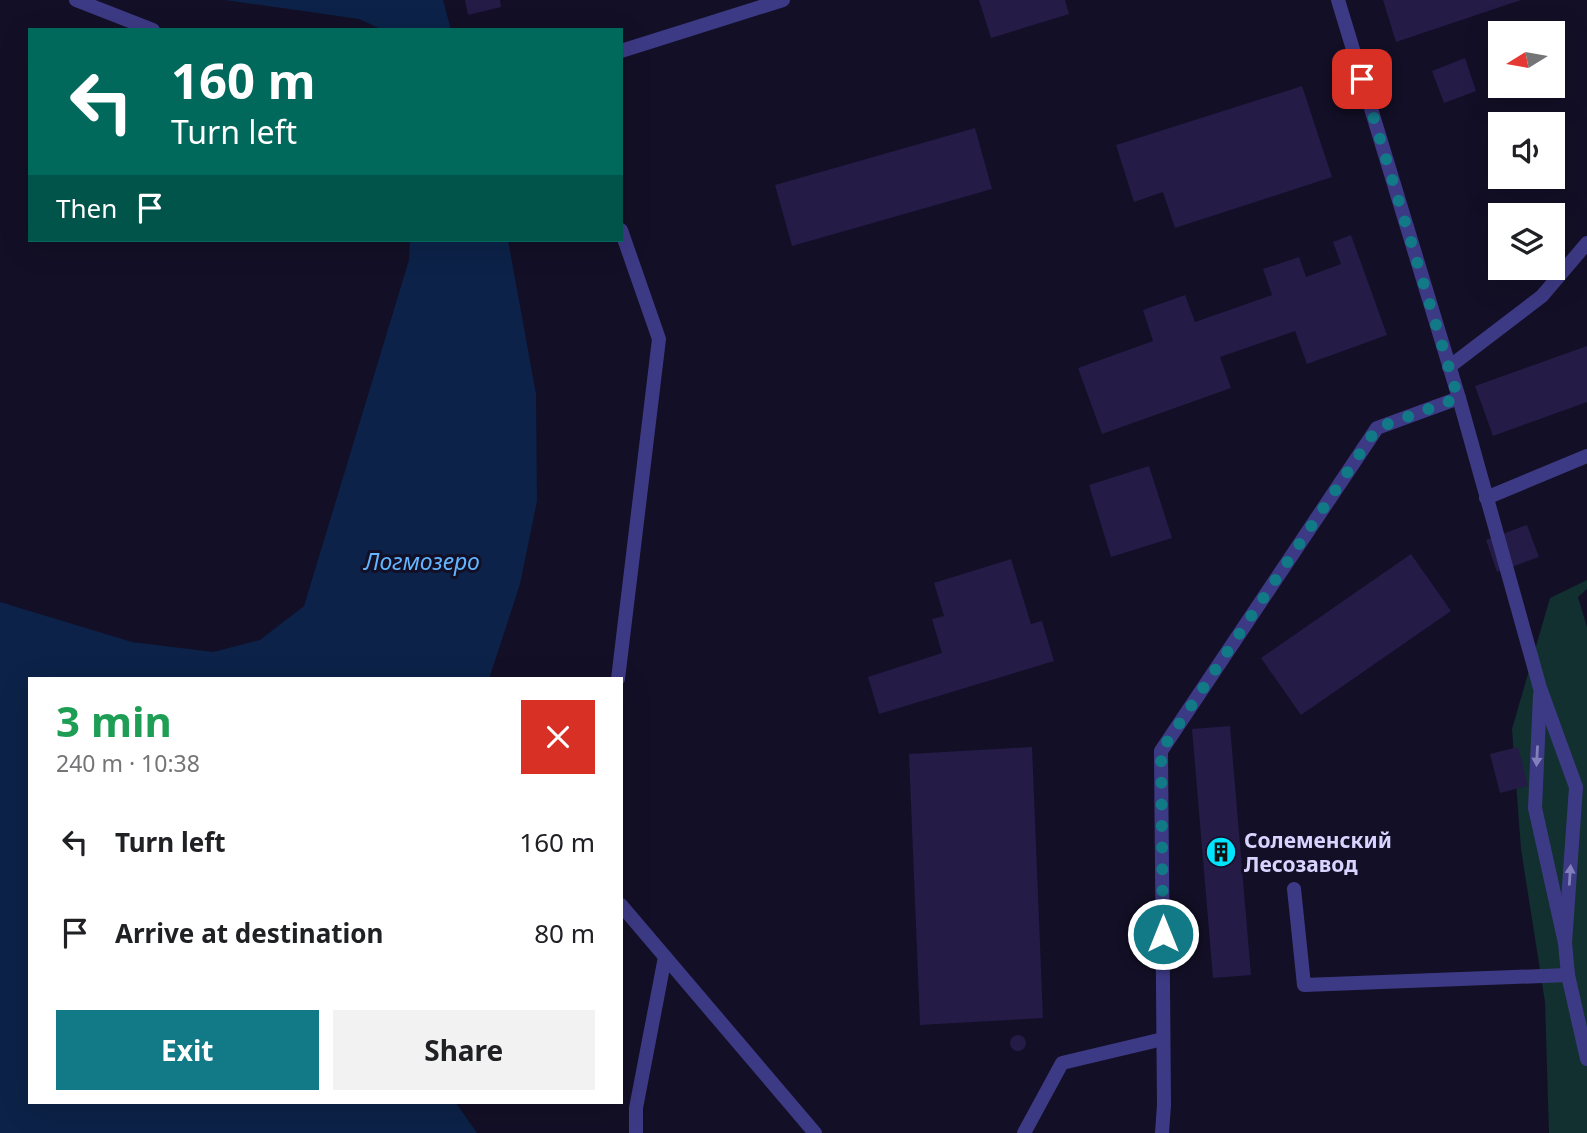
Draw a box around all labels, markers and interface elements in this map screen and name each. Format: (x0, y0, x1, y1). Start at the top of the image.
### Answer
north arrow (1488, 21, 1564, 98)
map controls (1488, 21, 1565, 280)
text: 160 m (171, 47, 316, 113)
pin (1332, 49, 1392, 109)
icon: left (56, 56, 147, 147)
icon: arrive (1343, 60, 1381, 98)
text: Turn left (171, 110, 297, 153)
button: sound (1488, 112, 1565, 189)
icon: arrive (131, 189, 169, 227)
text: Then (56, 190, 117, 226)
button: layers (1488, 203, 1565, 280)
water label: Логмозеро (363, 545, 480, 577)
text: 3 min (56, 692, 172, 749)
button: close (521, 700, 595, 774)
one-way arrow (1531, 745, 1542, 767)
text: 240 m · 10:38 (56, 747, 200, 779)
icon: left (56, 823, 94, 861)
text: Turn left (115, 824, 226, 860)
text: 160 m (519, 824, 595, 860)
place label: Солеменский Лесозавод (1244, 826, 1392, 878)
building icon: Солеменский Лесозавод (1204, 835, 1238, 869)
one-way arrow (1565, 864, 1576, 886)
position arrow (1126, 897, 1200, 971)
icon: arrive (56, 914, 94, 952)
text: Arrive at destination (115, 915, 384, 951)
text: 80 m (534, 915, 595, 951)
button: Exit (56, 1010, 319, 1090)
button: Share (333, 1010, 595, 1090)

